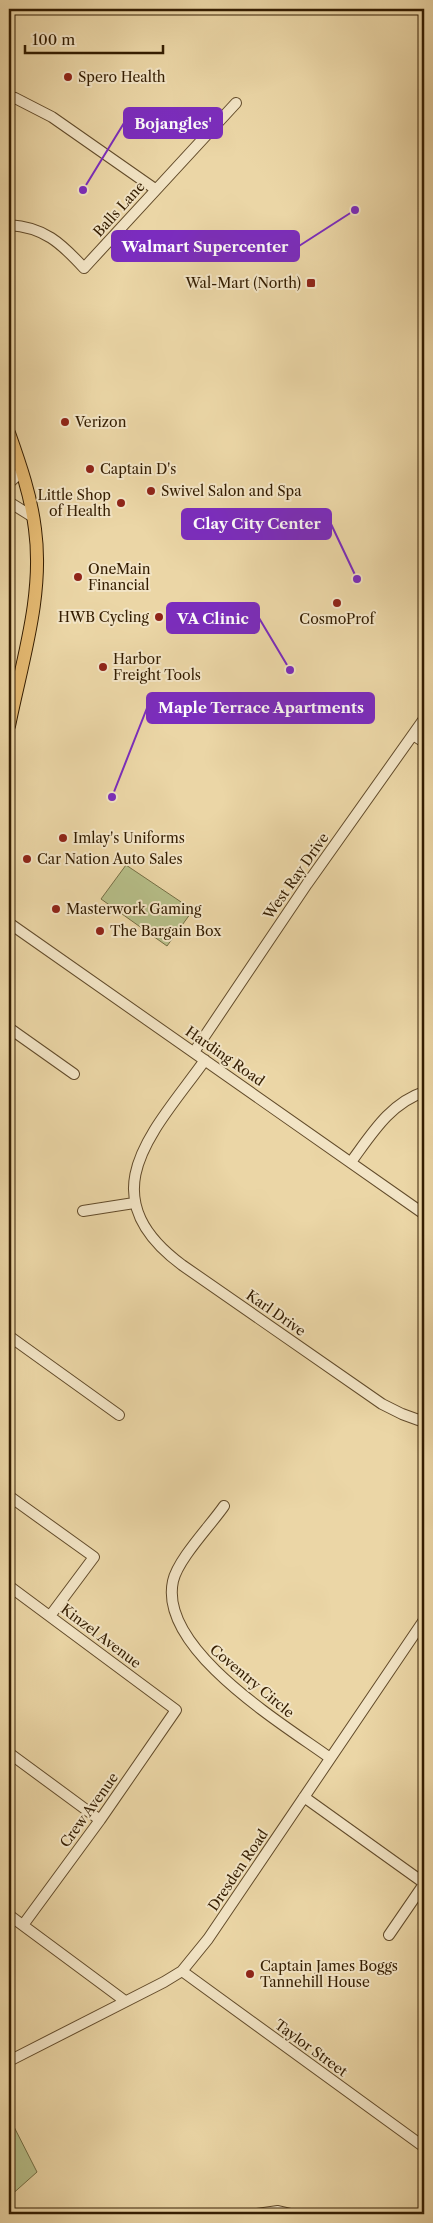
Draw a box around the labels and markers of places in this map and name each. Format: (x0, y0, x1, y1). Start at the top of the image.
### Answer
place label: Spero Health (78, 68, 166, 86)
marker: Spero Health (62, 71, 74, 83)
callout: Bojangles' (124, 108, 222, 138)
callout: Walmart Supercenter (112, 231, 299, 261)
place label: Wal-Mart (North) (184, 274, 301, 292)
marker: Wal-Mart (North) (305, 277, 317, 289)
place label: Verizon (74, 413, 127, 431)
marker: Verizon (59, 416, 71, 428)
place label: Captain D's (100, 460, 176, 478)
marker: Captain D's (84, 463, 96, 475)
place label: Swivel Salon and Spa (161, 482, 302, 500)
marker: Swivel Salon and Spa (145, 485, 157, 497)
place label: Little Shop of Health (38, 486, 111, 520)
marker: Little Shop of Health (115, 497, 127, 509)
callout: Clay City Center (182, 509, 331, 539)
place label: OneMain Financial (88, 560, 151, 594)
marker: OneMain Financial (72, 571, 84, 583)
marker: CosmoProf (331, 597, 343, 609)
callout: VA Clinic (167, 603, 259, 633)
place label: HWB Cycling (58, 608, 150, 626)
place label: CosmoProf (299, 610, 377, 628)
marker: HWB Cycling (153, 611, 165, 623)
place label: Harbor Freight Tools (113, 650, 201, 684)
marker: Harbor Freight Tools (97, 661, 109, 673)
callout: Maple Terrace Apartments (147, 693, 374, 723)
place label: Imlay's Uniforms (73, 829, 185, 847)
marker: Imlay's Uniforms (57, 832, 69, 844)
place label: Car Nation Auto Sales (37, 850, 183, 868)
marker: Car Nation Auto Sales (21, 853, 33, 865)
place label: Masterwork Gaming (66, 900, 202, 918)
marker: Masterwork Gaming (50, 903, 62, 915)
place label: The Bargain Box (110, 922, 222, 940)
marker: The Bargain Box (94, 925, 106, 937)
place label: Captain James Boggs Tannehill House (260, 1957, 398, 1991)
marker: Captain James Boggs Tannehill House (244, 1968, 256, 1980)

